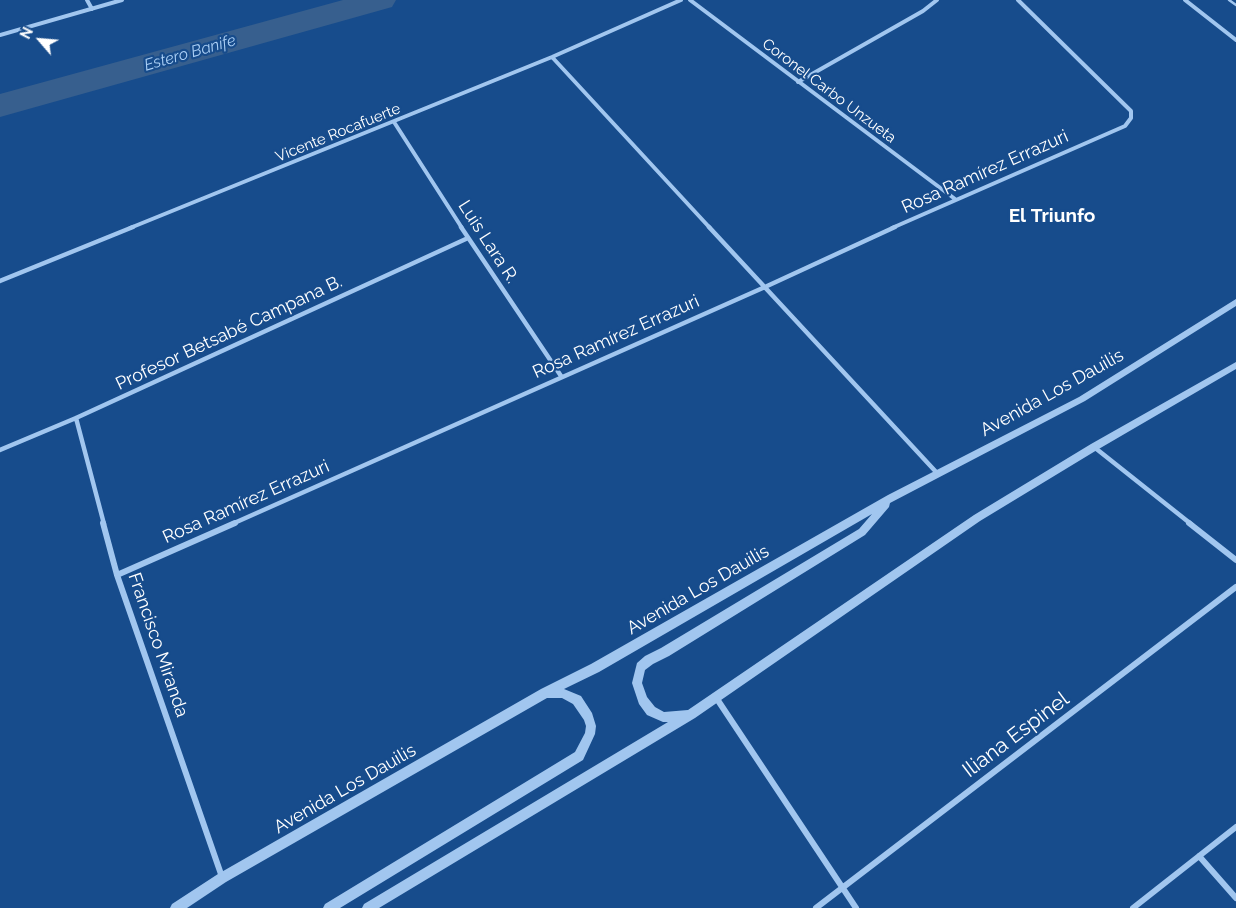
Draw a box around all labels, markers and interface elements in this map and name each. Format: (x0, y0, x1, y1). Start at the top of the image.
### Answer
north arrow (15, 15, 65, 65)
text: N (17, 25, 36, 42)
water label: Estero Banife (142, 31, 238, 75)
street label: Coronel Carbo Unzueta (759, 35, 899, 147)
street label: Vicente Rocafuerte (273, 100, 403, 166)
street label: Rosa Ramírez Errazuri (898, 125, 1072, 219)
street label: Luis Lara R. (453, 196, 523, 288)
district label: El Triunfo (1009, 205, 1095, 227)
street label: Profesor Betsabé Campana B. (112, 271, 346, 395)
street label: Rosa Ramírez Errazuri (529, 290, 703, 384)
street label: Avenida Los Dauilis (977, 345, 1127, 441)
street label: Rosa Ramírez Errazuri (159, 455, 333, 549)
street label: Avenida Los Dauilis (623, 541, 773, 639)
street label: Francisco Miranda (123, 570, 193, 720)
street label: Iliana Espinel (958, 687, 1074, 783)
street label: Avenida Los Dauilis (270, 740, 420, 838)

